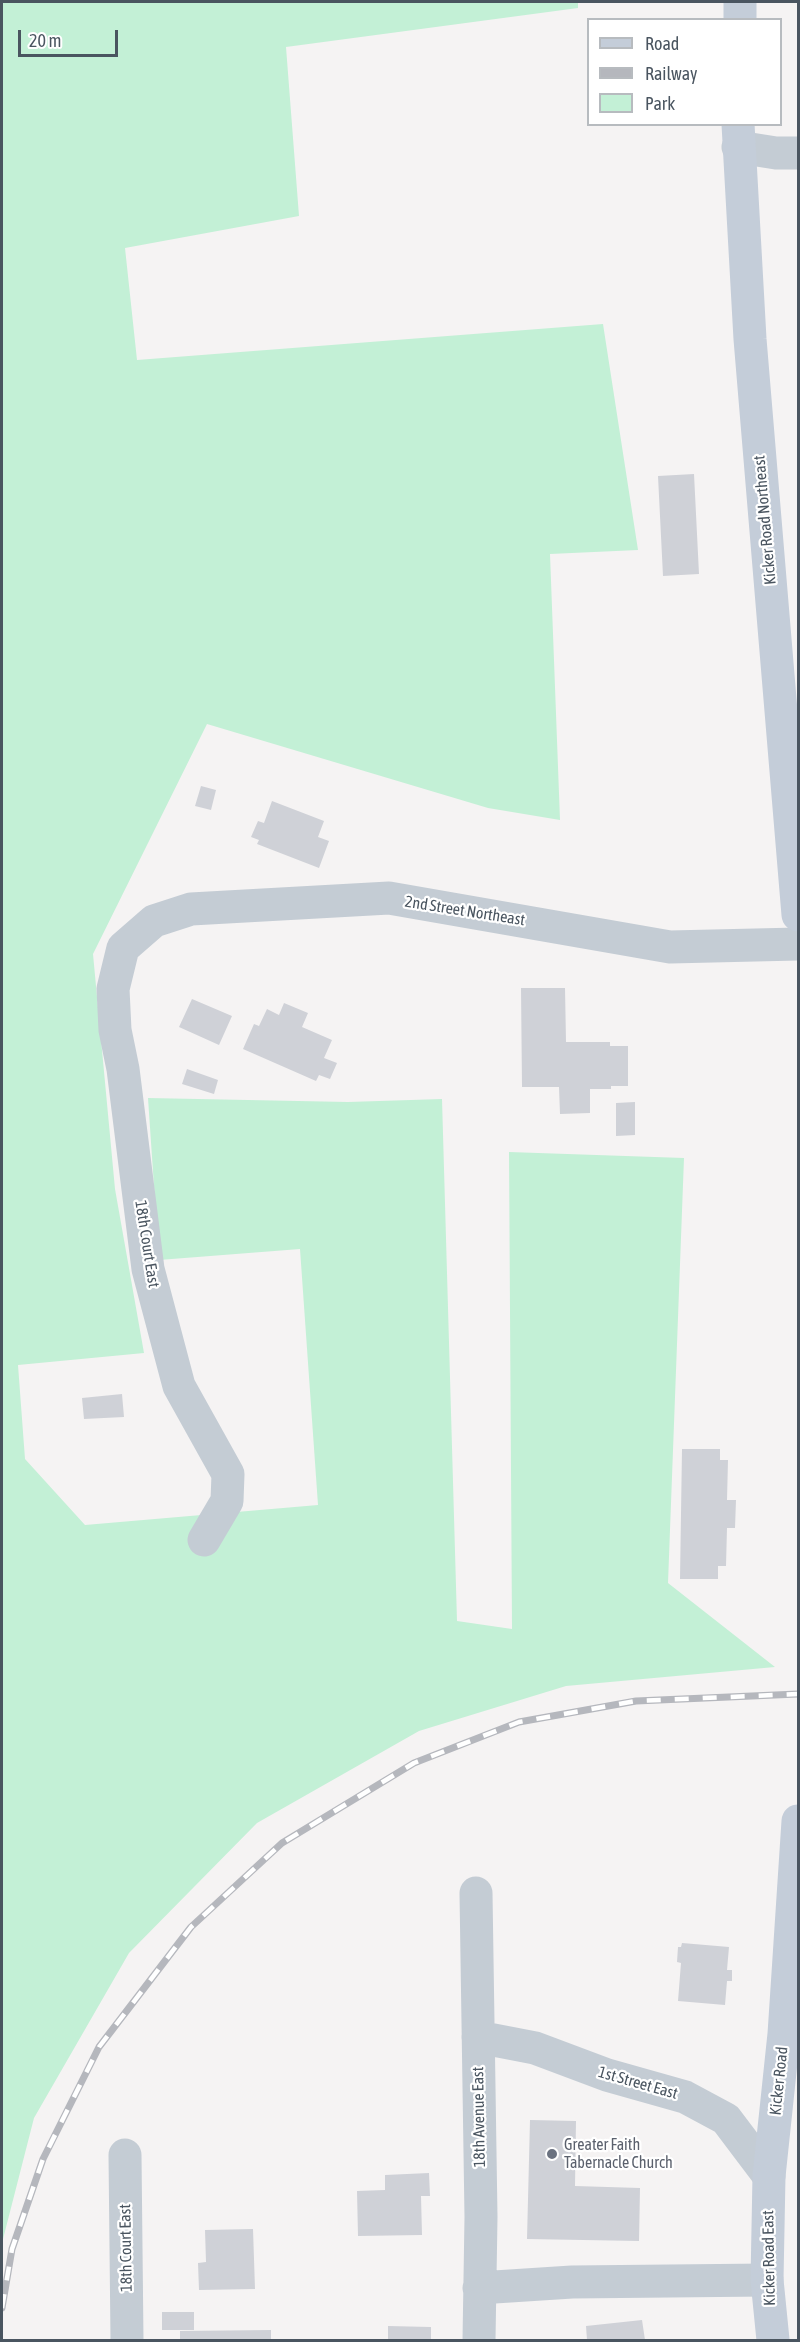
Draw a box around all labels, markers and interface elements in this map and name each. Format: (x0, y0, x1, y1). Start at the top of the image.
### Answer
scale bar (21, 18, 122, 56)
legend (587, 18, 782, 126)
text: 20 m (29, 30, 61, 51)
text: Road (645, 33, 679, 54)
text: Railway (645, 63, 697, 84)
text: Park (645, 93, 675, 114)
street label: Kicker Road Northeast (750, 454, 780, 586)
street label: 2nd Street Northeast (404, 892, 526, 930)
street label: 18th Court East (131, 1199, 163, 1289)
street label: Kicker Road (766, 2046, 792, 2116)
street label: 1st Street East (596, 2063, 680, 2103)
street label: 18th Avenue East (469, 2067, 489, 2167)
place label: Greater Faith Tabernacle Church (564, 2135, 673, 2173)
marker: Greater Faith Tabernacle Church (545, 2147, 559, 2161)
street label: 18th Court East (116, 2204, 136, 2292)
street label: Kicker Road East (759, 2210, 779, 2306)

